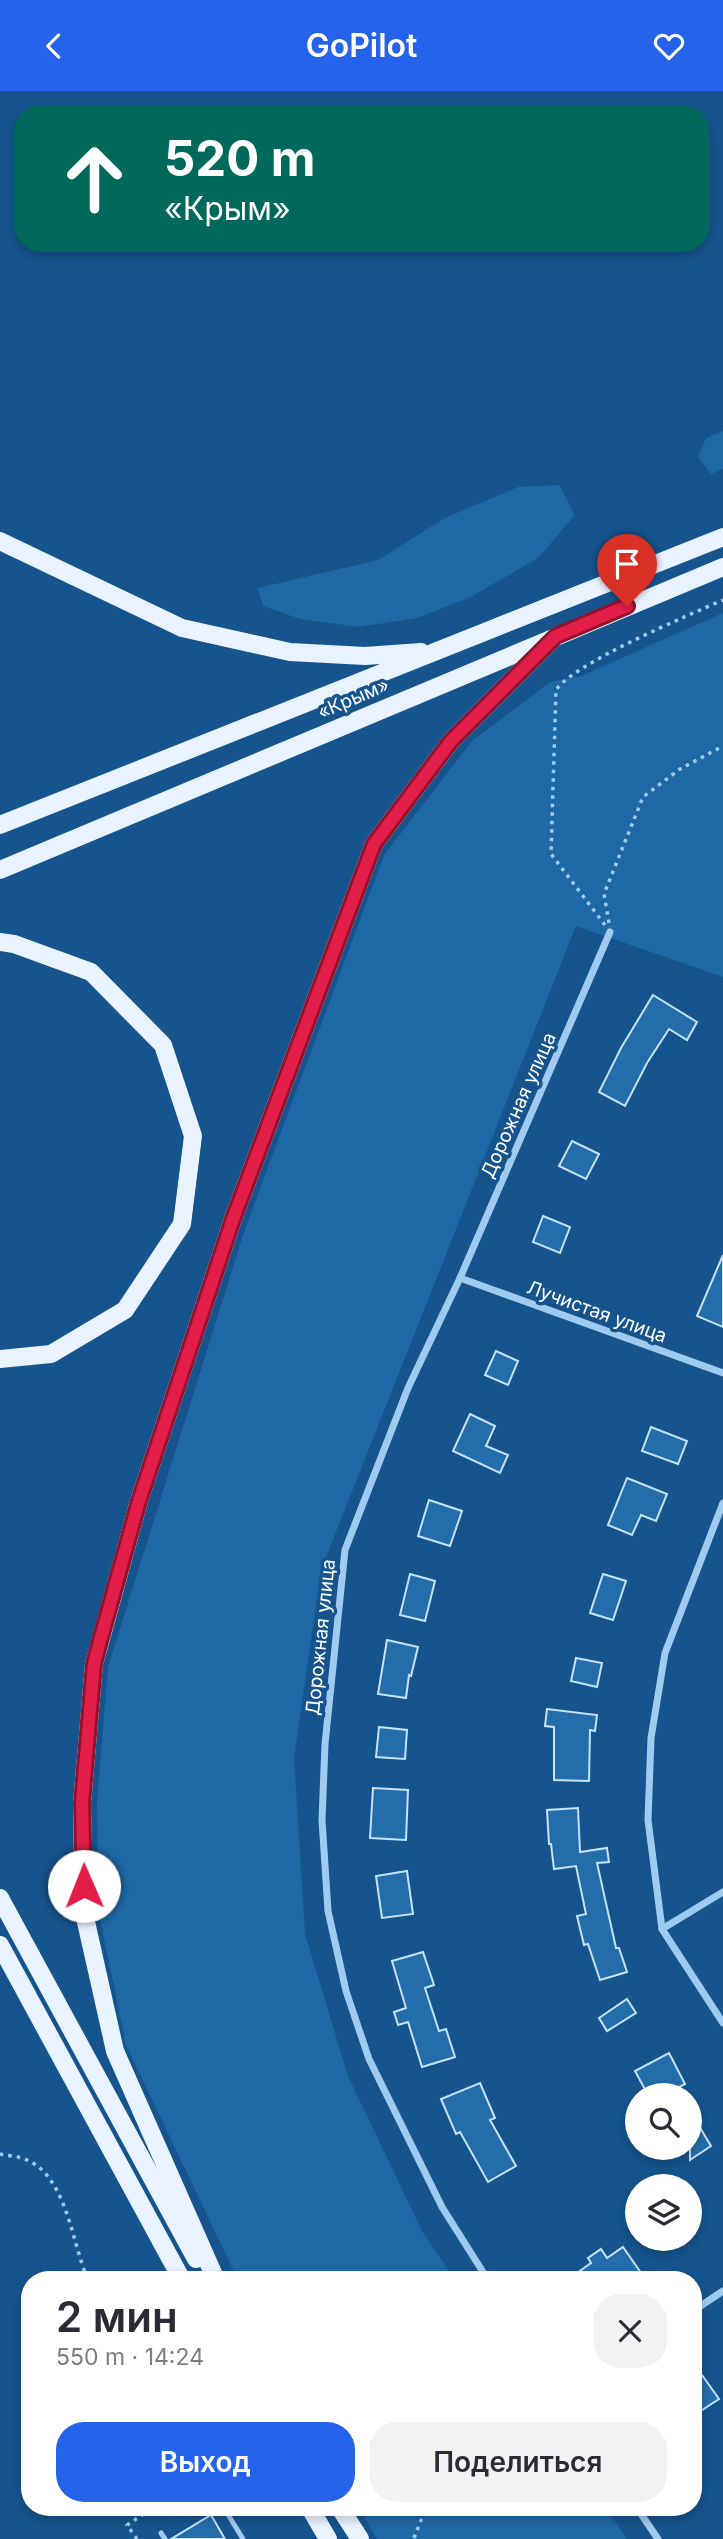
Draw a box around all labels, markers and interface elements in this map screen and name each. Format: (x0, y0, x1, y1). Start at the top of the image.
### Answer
text: GoPilot (306, 26, 417, 65)
icon: back (35, 27, 73, 65)
icon: heart (650, 27, 688, 65)
text: 520 m (164, 129, 316, 188)
icon: ahead (49, 133, 140, 224)
text: «Крым» (164, 189, 291, 228)
pin (597, 534, 657, 606)
icon: arrive (608, 545, 646, 583)
street label: «Крым» (314, 673, 392, 724)
street label: Дорожная улица (476, 1029, 561, 1181)
street label: Лучистая улица (524, 1275, 670, 1347)
street label: Дорожная улица (301, 1558, 340, 1716)
position arrow (47, 1849, 121, 1923)
map controls (625, 2083, 702, 2251)
button: search (625, 2083, 702, 2160)
button: layers (625, 2174, 702, 2251)
text: 2 мин (56, 2291, 178, 2342)
button: close (593, 2294, 667, 2368)
text: 550 m · 14:24 (56, 2343, 204, 2371)
button: Выход (56, 2422, 355, 2502)
button: Поделиться (369, 2422, 667, 2502)

